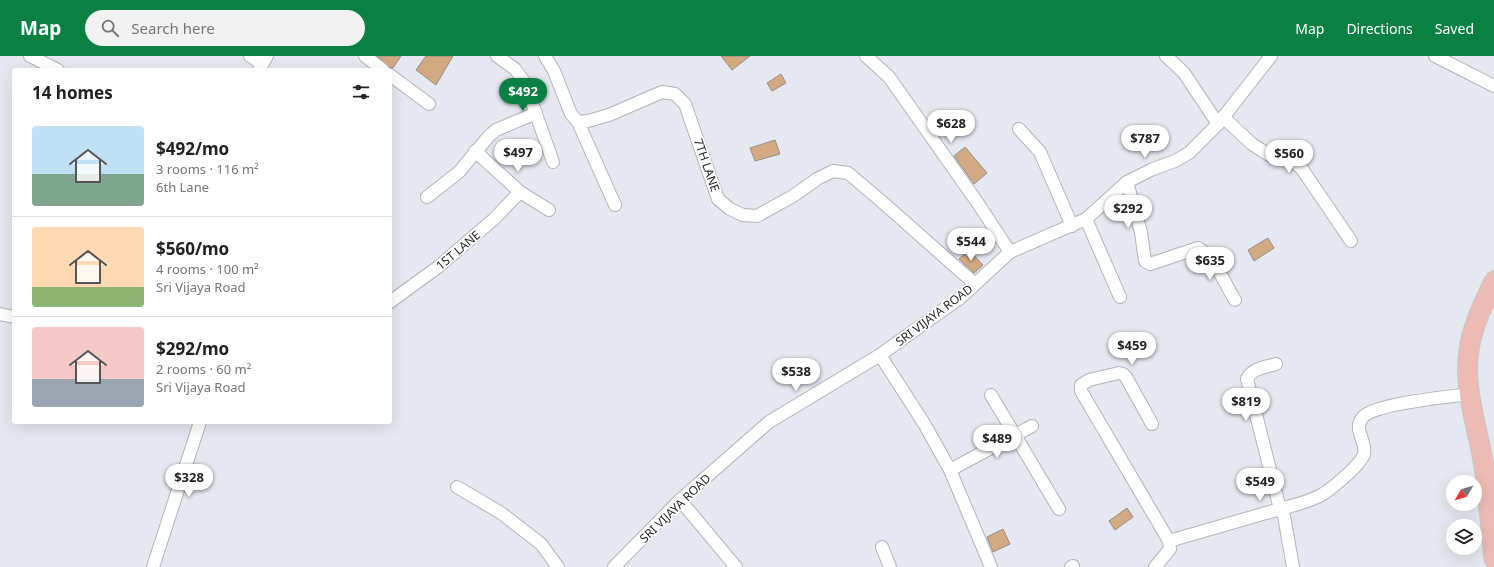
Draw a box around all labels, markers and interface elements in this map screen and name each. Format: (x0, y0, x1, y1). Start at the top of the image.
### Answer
search box (85, 10, 365, 46)
text: Map (20, 15, 61, 41)
icon: search (99, 17, 121, 39)
text: Search here (131, 18, 215, 38)
text: Map (1295, 19, 1324, 38)
text: Directions (1346, 19, 1413, 38)
text: Saved (1435, 19, 1474, 38)
pin: $492 (499, 78, 547, 112)
text: 14 homes (32, 81, 113, 104)
icon: filters (350, 81, 372, 103)
text: $492 (508, 82, 538, 100)
pin: $628 (927, 110, 975, 144)
text: $628 (936, 114, 966, 132)
pin: $787 (1121, 125, 1169, 159)
text: $787 (1130, 129, 1160, 147)
street label: 7TH LANE (690, 136, 724, 194)
text: $492/mo (156, 137, 229, 160)
pin: $497 (494, 139, 542, 173)
pin: $560 (1265, 140, 1313, 174)
icon: home (64, 142, 112, 190)
text: $497 (503, 143, 533, 161)
text: $560 (1274, 144, 1304, 162)
text: 3 rooms · 116 m² (156, 160, 259, 178)
text: 6th Lane (156, 178, 209, 196)
pin: $292 (1104, 195, 1152, 229)
text: $292 (1113, 199, 1143, 217)
street label: 1ST LANE (432, 226, 484, 274)
pin: $544 (947, 228, 995, 262)
text: $544 (956, 232, 986, 250)
text: $560/mo (156, 237, 229, 260)
icon: home (64, 243, 112, 291)
pin: $635 (1186, 247, 1234, 281)
text: $635 (1195, 251, 1225, 269)
text: 4 rooms · 100 m² (156, 260, 259, 278)
text: Sri Vijaya Road (156, 278, 246, 296)
street label: SRI VIJAYA ROAD (892, 280, 976, 350)
pin: $459 (1108, 332, 1156, 366)
text: $459 (1117, 336, 1147, 354)
text: $292/mo (156, 337, 229, 360)
icon: home (64, 343, 112, 391)
pin: $538 (772, 358, 820, 392)
text: 2 rooms · 60 m² (156, 360, 251, 378)
text: $538 (781, 362, 811, 380)
text: Sri Vijaya Road (156, 378, 246, 396)
pin: $819 (1222, 388, 1270, 422)
text: $819 (1231, 392, 1261, 410)
pin: $489 (973, 425, 1021, 459)
text: $489 (982, 429, 1012, 447)
pin: $328 (165, 464, 213, 498)
text: $328 (174, 468, 204, 486)
pin: $549 (1236, 468, 1284, 502)
street label: SRI VIJAYA ROAD (636, 470, 714, 546)
text: $549 (1245, 472, 1275, 490)
north arrow (1446, 475, 1482, 511)
map controls (1446, 475, 1482, 555)
button: layers (1446, 519, 1482, 555)

